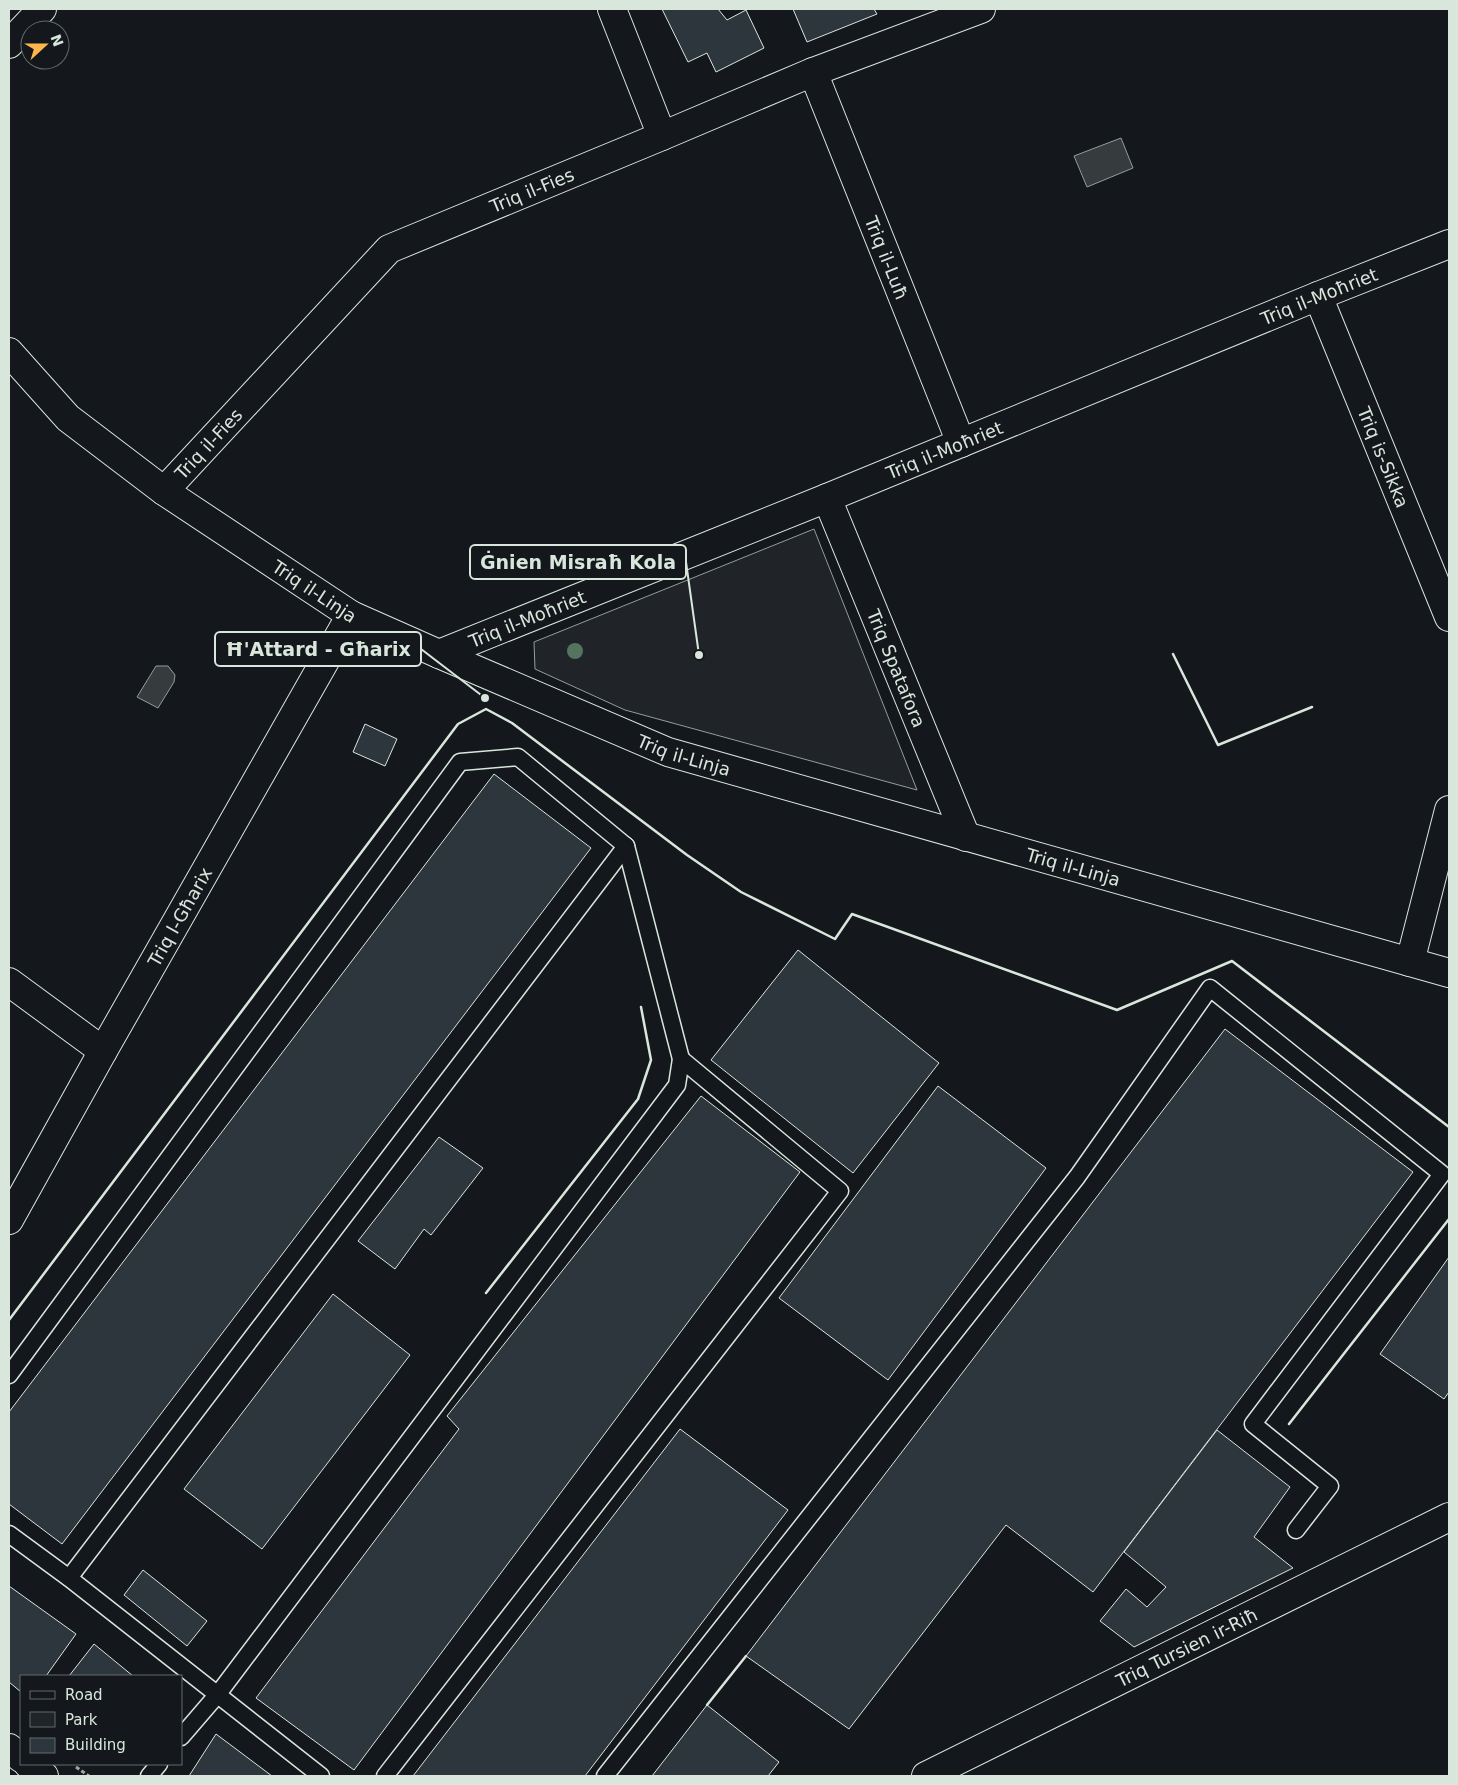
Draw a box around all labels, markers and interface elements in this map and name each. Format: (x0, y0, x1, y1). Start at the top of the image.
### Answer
north arrow (20, 20, 70, 70)
text: N (48, 32, 67, 49)
street label: Triq il-Fies (486, 163, 577, 217)
street label: Triq il-Luħ (861, 212, 913, 303)
street label: Triq il-Moħriet (1257, 263, 1380, 329)
street label: Triq is-Sikka (1353, 403, 1414, 511)
street label: Triq il-Fies (170, 404, 246, 484)
street label: Triq il-Moħriet (882, 416, 1006, 483)
callout: Ġnien Misraħ Kola (470, 545, 686, 579)
text: Ġnien Misraħ Kola (480, 550, 676, 573)
street label: Triq il-Linja (268, 555, 361, 627)
street label: Triq il-Moħriet (465, 586, 589, 652)
street label: Triq Spatafora (863, 605, 930, 730)
callout: Ħ'Attard - Għarix (215, 632, 421, 666)
text: Ħ'Attard - Għarix (225, 638, 411, 660)
street label: Triq il-Linja (633, 729, 733, 780)
street label: Triq il-Linja (1023, 843, 1123, 890)
street label: Triq l-Għarix (142, 863, 216, 971)
street label: Triq Tursien ir-Riħ (1112, 1603, 1261, 1691)
legend (20, 1675, 182, 1765)
text: Road (65, 1686, 103, 1704)
text: Park (65, 1711, 98, 1729)
text: Building (65, 1736, 126, 1754)

